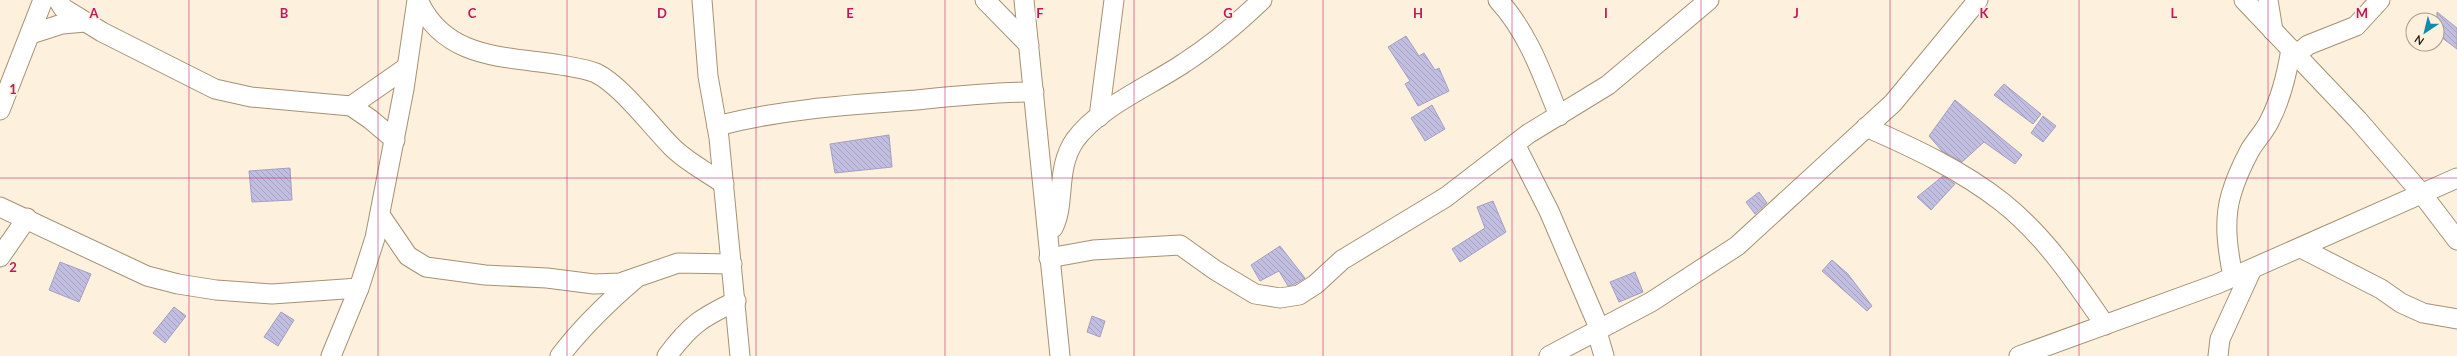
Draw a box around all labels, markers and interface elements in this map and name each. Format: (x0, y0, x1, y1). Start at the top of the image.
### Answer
text: A (88, 5, 99, 21)
text: B (280, 5, 289, 21)
text: C (468, 5, 477, 21)
text: D (657, 5, 667, 21)
text: E (846, 5, 854, 21)
text: F (1036, 5, 1044, 21)
text: G (1223, 5, 1233, 21)
text: H (1413, 5, 1423, 21)
text: I (1604, 5, 1608, 21)
text: J (1793, 5, 1799, 21)
text: K (1980, 5, 1990, 21)
text: L (2171, 5, 2178, 21)
text: M (2356, 5, 2368, 21)
north arrow (2405, 12, 2445, 52)
text: N (2412, 33, 2426, 48)
text: 1 (9, 81, 17, 97)
text: 2 (9, 259, 17, 275)

